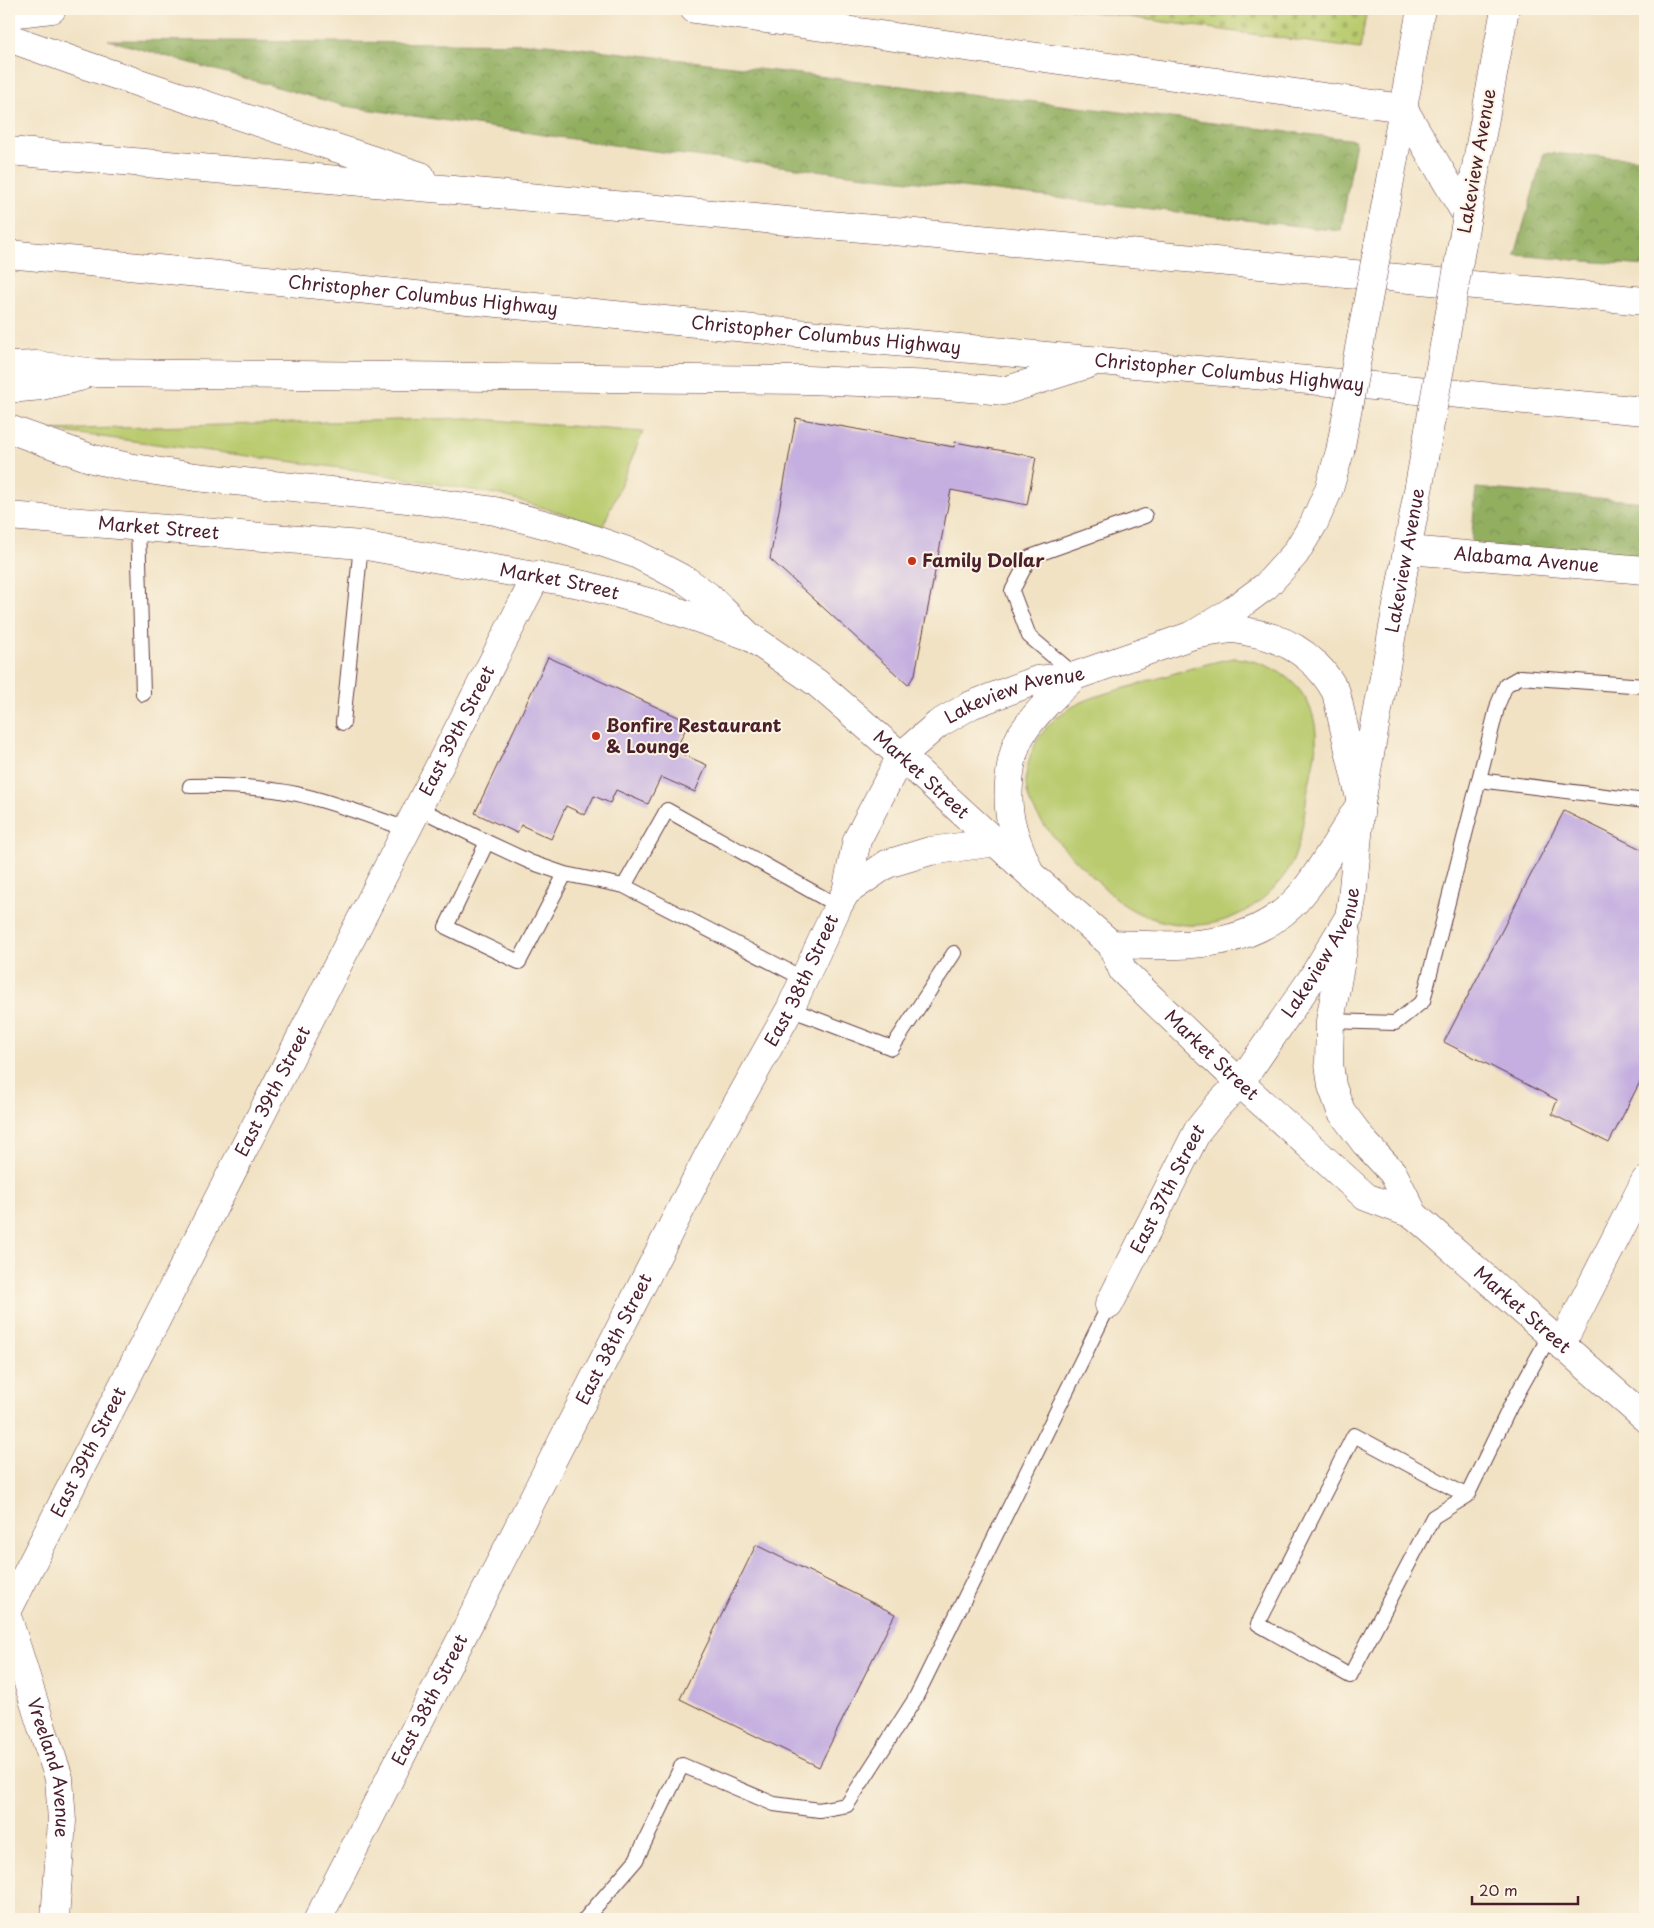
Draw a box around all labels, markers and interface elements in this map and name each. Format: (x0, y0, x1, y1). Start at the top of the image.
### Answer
street label: Lakeview Avenue (1449, 86, 1502, 235)
street label: Christopher Columbus Highway (287, 267, 559, 321)
street label: Christopher Columbus Highway (690, 308, 962, 360)
street label: Christopher Columbus Highway (1093, 345, 1366, 397)
street label: Lakeview Avenue (1377, 485, 1430, 635)
street label: Market Street (97, 508, 220, 545)
street label: Alabama Avenue (1453, 539, 1601, 578)
place label: Family Dollar (922, 546, 1045, 573)
street label: Market Street (498, 555, 623, 606)
marker: Family Dollar (906, 555, 918, 567)
street label: Lakeview Avenue (939, 659, 1088, 730)
street label: East 39th Street (411, 660, 501, 800)
place label: Bonfire Restaurant & Lounge (606, 711, 782, 759)
street label: Market Street (868, 723, 976, 824)
marker: Bonfire Restaurant & Lounge (590, 730, 602, 742)
street label: Lakeview Avenue (1274, 886, 1365, 1023)
street label: East 38th Street (757, 909, 844, 1051)
street label: Market Street (1159, 1003, 1265, 1106)
street label: East 39th Street (227, 1021, 316, 1161)
street label: East 37th Street (1122, 1117, 1210, 1258)
street label: Market Street (1469, 1259, 1578, 1359)
street label: East 38th Street (568, 1268, 658, 1409)
street label: East 39th Street (43, 1382, 132, 1521)
street label: East 38th Street (384, 1629, 473, 1770)
street label: Vreeland Avenue (21, 1694, 77, 1839)
scale bar (1472, 1873, 1578, 1905)
text: 20 m (1479, 1878, 1518, 1901)

